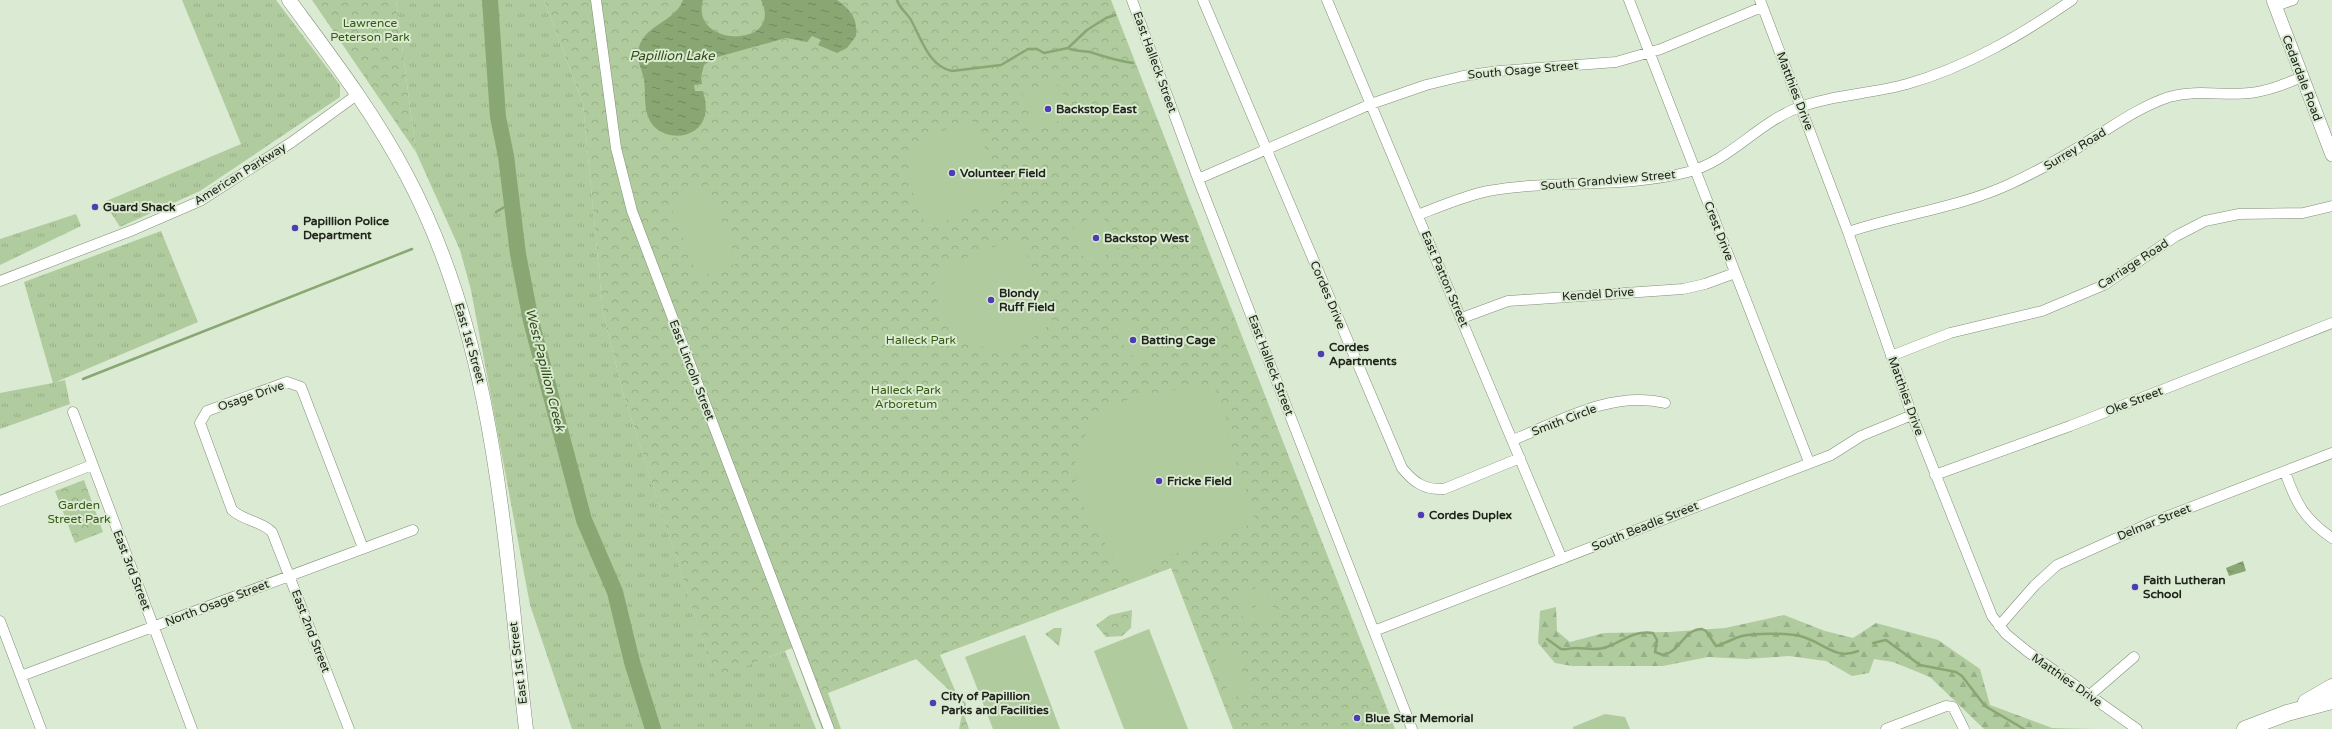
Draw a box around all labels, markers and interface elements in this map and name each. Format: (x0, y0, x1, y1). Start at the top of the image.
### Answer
street label: East Halleck Street (1130, 9, 1180, 115)
park label: Lawrence Peterson Park (330, 16, 410, 44)
street label: Cedardale Road (2279, 33, 2325, 123)
water label: Papillion Lake (629, 48, 715, 64)
street label: Matthies Drive (1774, 50, 1816, 132)
street label: South Osage Street (1467, 58, 1579, 82)
place label: Backstop East (1056, 102, 1137, 117)
marker: Backstop East (1043, 104, 1053, 114)
street label: Surrey Road (2041, 125, 2109, 173)
street label: American Parkway (191, 140, 289, 208)
place label: Volunteer Field (960, 166, 1046, 180)
street label: South Grandview Street (1540, 167, 1676, 193)
marker: Volunteer Field (947, 168, 957, 178)
street label: Crest Drive (1701, 199, 1737, 263)
place label: Guard Shack (103, 200, 176, 214)
marker: Guard Shack (90, 202, 100, 212)
place label: Papillion Police Department (303, 214, 389, 243)
marker: Papillion Police Department (290, 223, 300, 233)
street label: East Patton Street (1418, 229, 1472, 330)
place label: Backstop West (1104, 231, 1189, 246)
marker: Backstop West (1091, 233, 1101, 243)
street label: Carriage Road (2095, 236, 2171, 292)
street label: Cordes Drive (1307, 259, 1349, 331)
street label: Kendel Drive (1562, 284, 1635, 304)
place label: Blondy Ruff Field (999, 286, 1055, 314)
marker: Blondy Ruff Field (986, 295, 996, 305)
street label: East 1st Street (452, 301, 488, 385)
water label: West Papillion Creek (522, 307, 568, 434)
street label: East Halleck Street (1245, 313, 1297, 418)
street label: East Lincoln Street (666, 318, 718, 423)
park label: Halleck Park (886, 333, 957, 347)
place label: Batting Cage (1141, 333, 1216, 348)
marker: Batting Cage (1128, 335, 1138, 345)
place label: Cordes Apartments (1329, 340, 1397, 369)
marker: Cordes Apartments (1316, 349, 1326, 359)
street label: Matthies Drive (1885, 355, 1927, 438)
street label: Osage Drive (216, 378, 286, 414)
park label: Halleck Park Arboretum (871, 383, 942, 411)
street label: Oke Street (2103, 384, 2165, 418)
street label: Smith Circle (1530, 401, 1599, 439)
place label: Fricke Field (1167, 474, 1232, 488)
marker: Fricke Field (1154, 476, 1164, 486)
park label: Garden Street Park (47, 498, 111, 526)
street label: South Beadle Street (1590, 498, 1701, 554)
street label: Delmar Street (2115, 501, 2193, 543)
place label: Cordes Duplex (1429, 508, 1513, 523)
marker: Cordes Duplex (1416, 510, 1426, 520)
street label: East 3rd Street (110, 528, 154, 612)
place label: Faith Lutheran School (2143, 573, 2226, 601)
street label: North Osage Street (163, 577, 271, 629)
marker: Faith Lutheran School (2130, 582, 2140, 592)
street label: East 2nd Street (289, 588, 333, 675)
street label: East 1st Street (506, 621, 530, 705)
street label: Matthies Drive (2029, 650, 2105, 710)
place label: City of Papillion Parks and Facilities (941, 689, 1049, 717)
marker: City of Papillion Parks and Facilities (928, 698, 938, 708)
place label: Blue Star Memorial (1365, 711, 1473, 725)
marker: Blue Star Memorial (1352, 713, 1362, 723)

